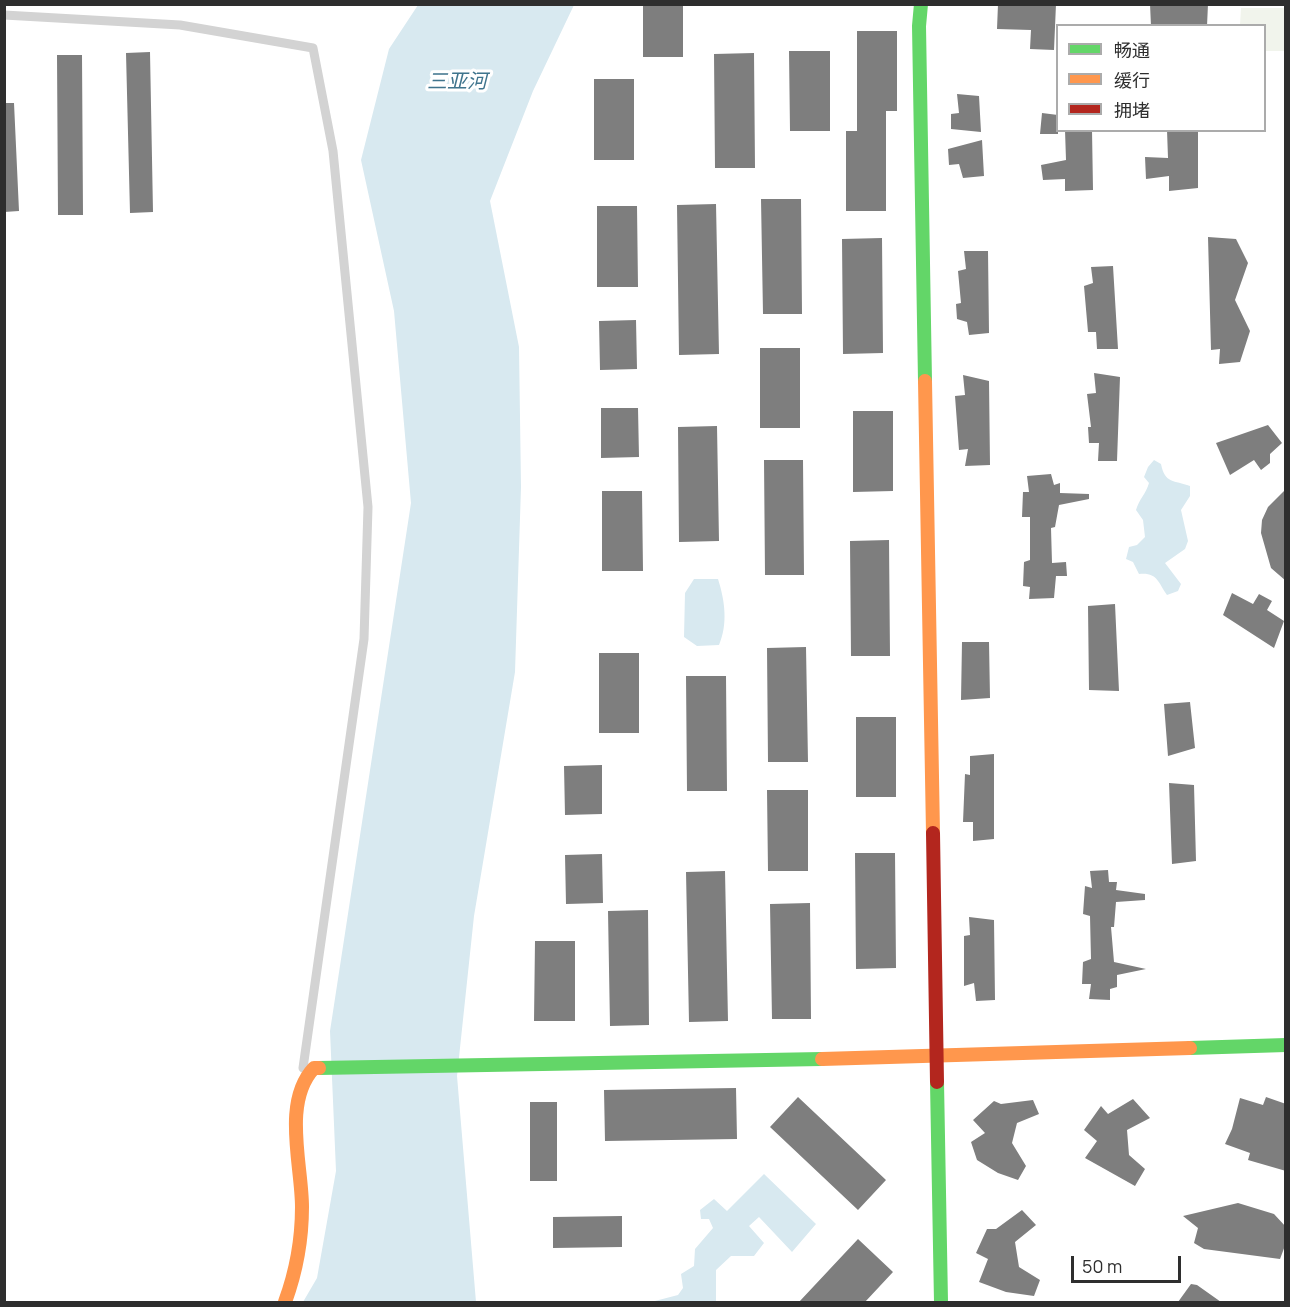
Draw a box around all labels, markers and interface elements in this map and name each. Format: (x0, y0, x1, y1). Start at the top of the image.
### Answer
legend (1056, 24, 1266, 132)
text: 畅通 (1114, 38, 1150, 62)
text: 缓行 (1114, 68, 1150, 92)
water label: 三亚河 (427, 70, 487, 94)
text: 拥堵 (1114, 98, 1150, 122)
scale bar (1074, 1244, 1184, 1282)
text: 50 m (1082, 1254, 1122, 1278)

